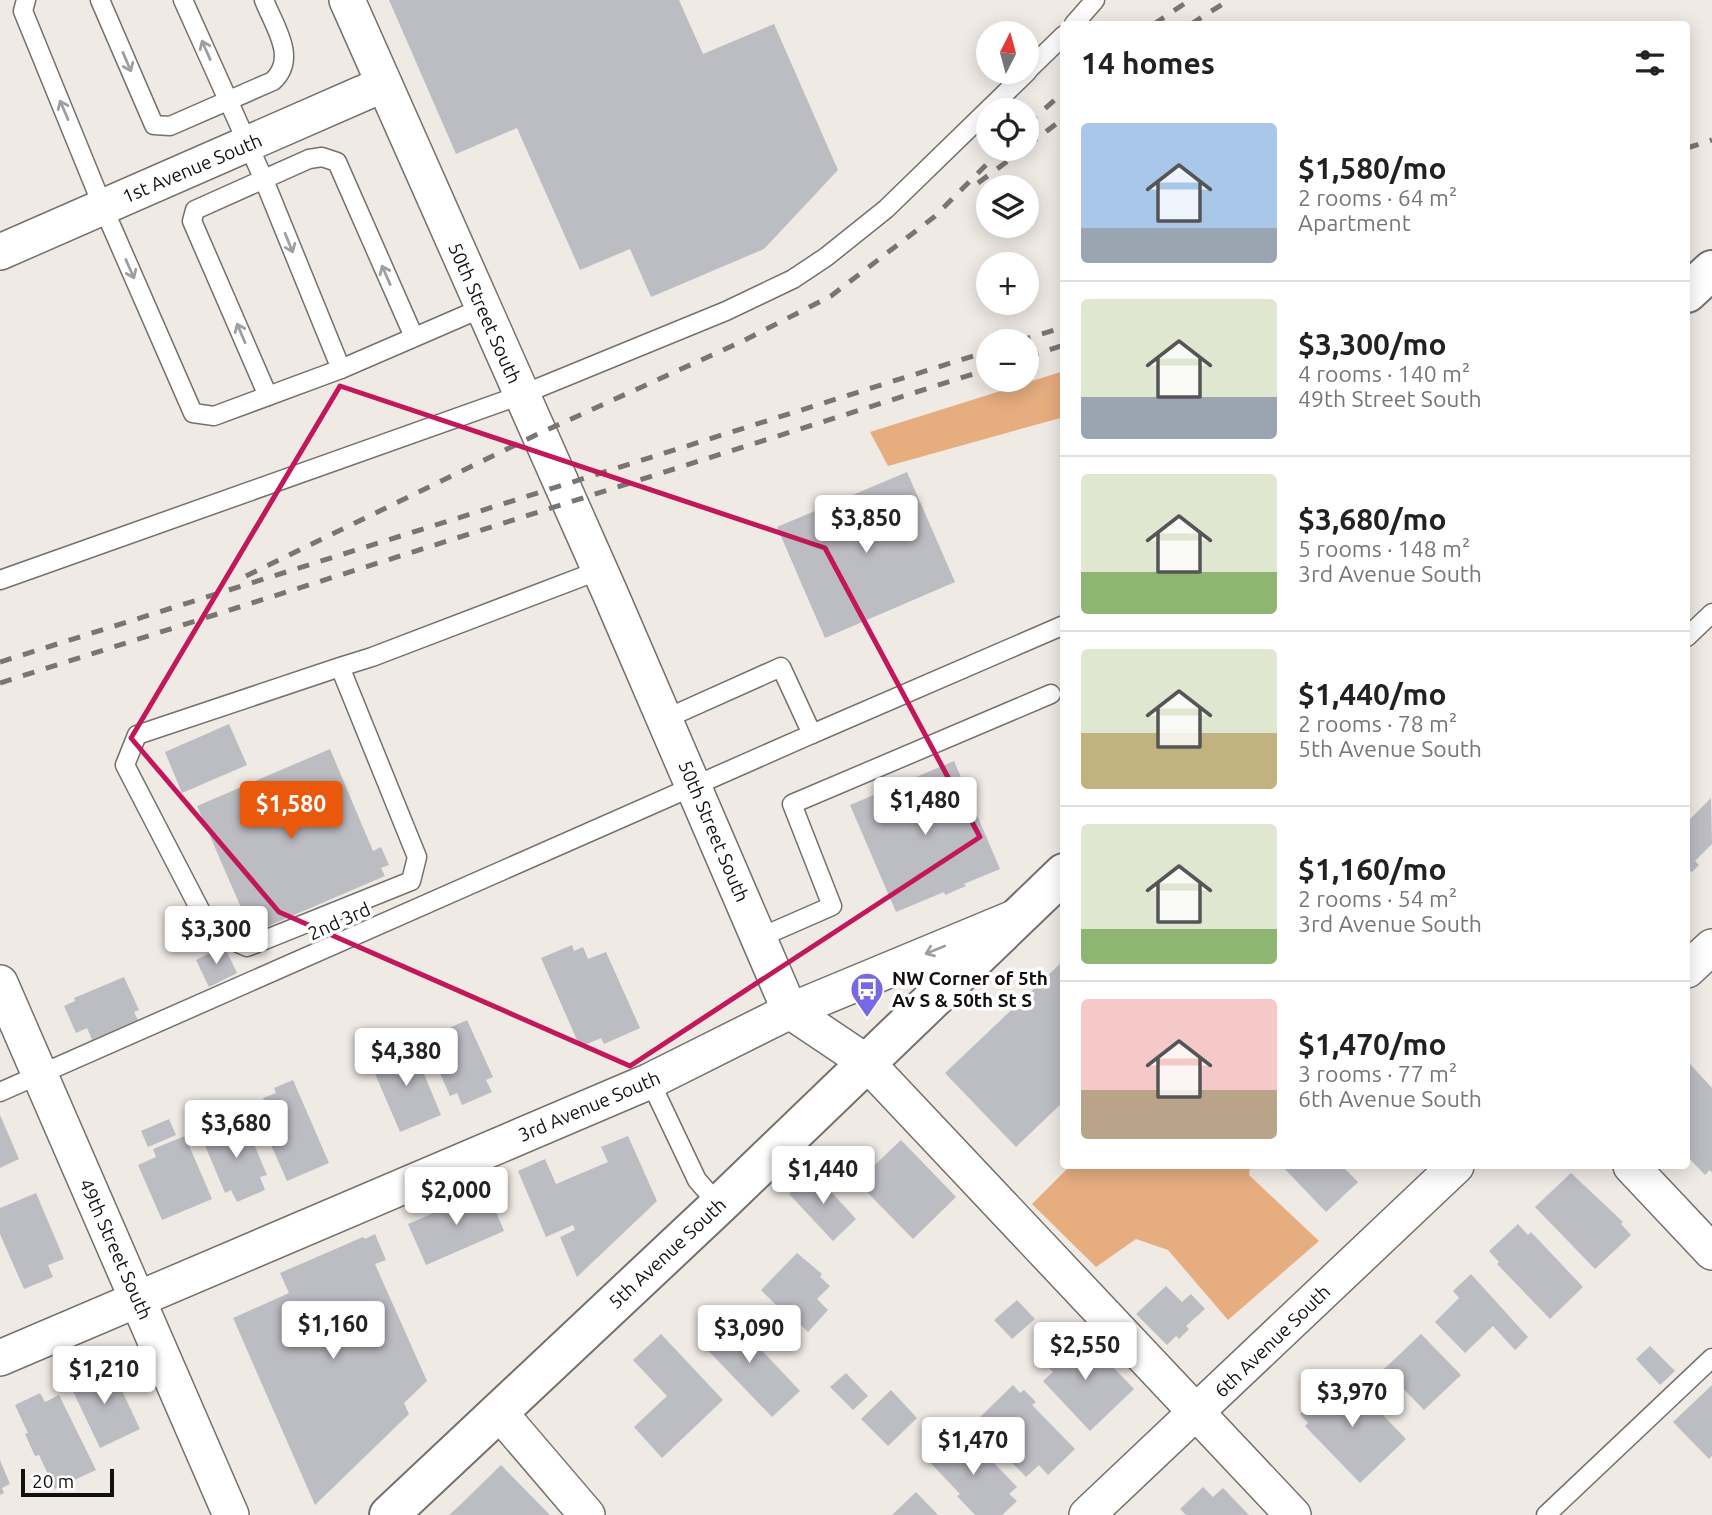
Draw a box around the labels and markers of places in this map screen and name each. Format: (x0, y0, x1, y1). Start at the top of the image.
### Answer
pin: $3,850 (809, 496, 923, 555)
pin: $1,480 (868, 778, 982, 837)
pin: $1,580 (234, 782, 348, 841)
pin: $3,300 (159, 906, 273, 966)
place label: NW Corner of 5th Av S & 50th St S (892, 967, 1048, 1011)
bus stop icon: NW Corner of 5th Av S & 50th St S (848, 970, 886, 1019)
pin: $4,380 (349, 1028, 463, 1088)
pin: $3,680 (179, 1100, 293, 1160)
pin: $1,440 (766, 1146, 880, 1206)
pin: $2,000 (399, 1168, 513, 1227)
pin: $1,160 (276, 1302, 390, 1361)
pin: $3,090 (692, 1306, 806, 1365)
pin: $2,550 (1028, 1322, 1142, 1382)
pin: $1,210 (47, 1346, 161, 1406)
pin: $3,970 (1295, 1370, 1409, 1429)
pin: $1,470 (916, 1418, 1030, 1477)

